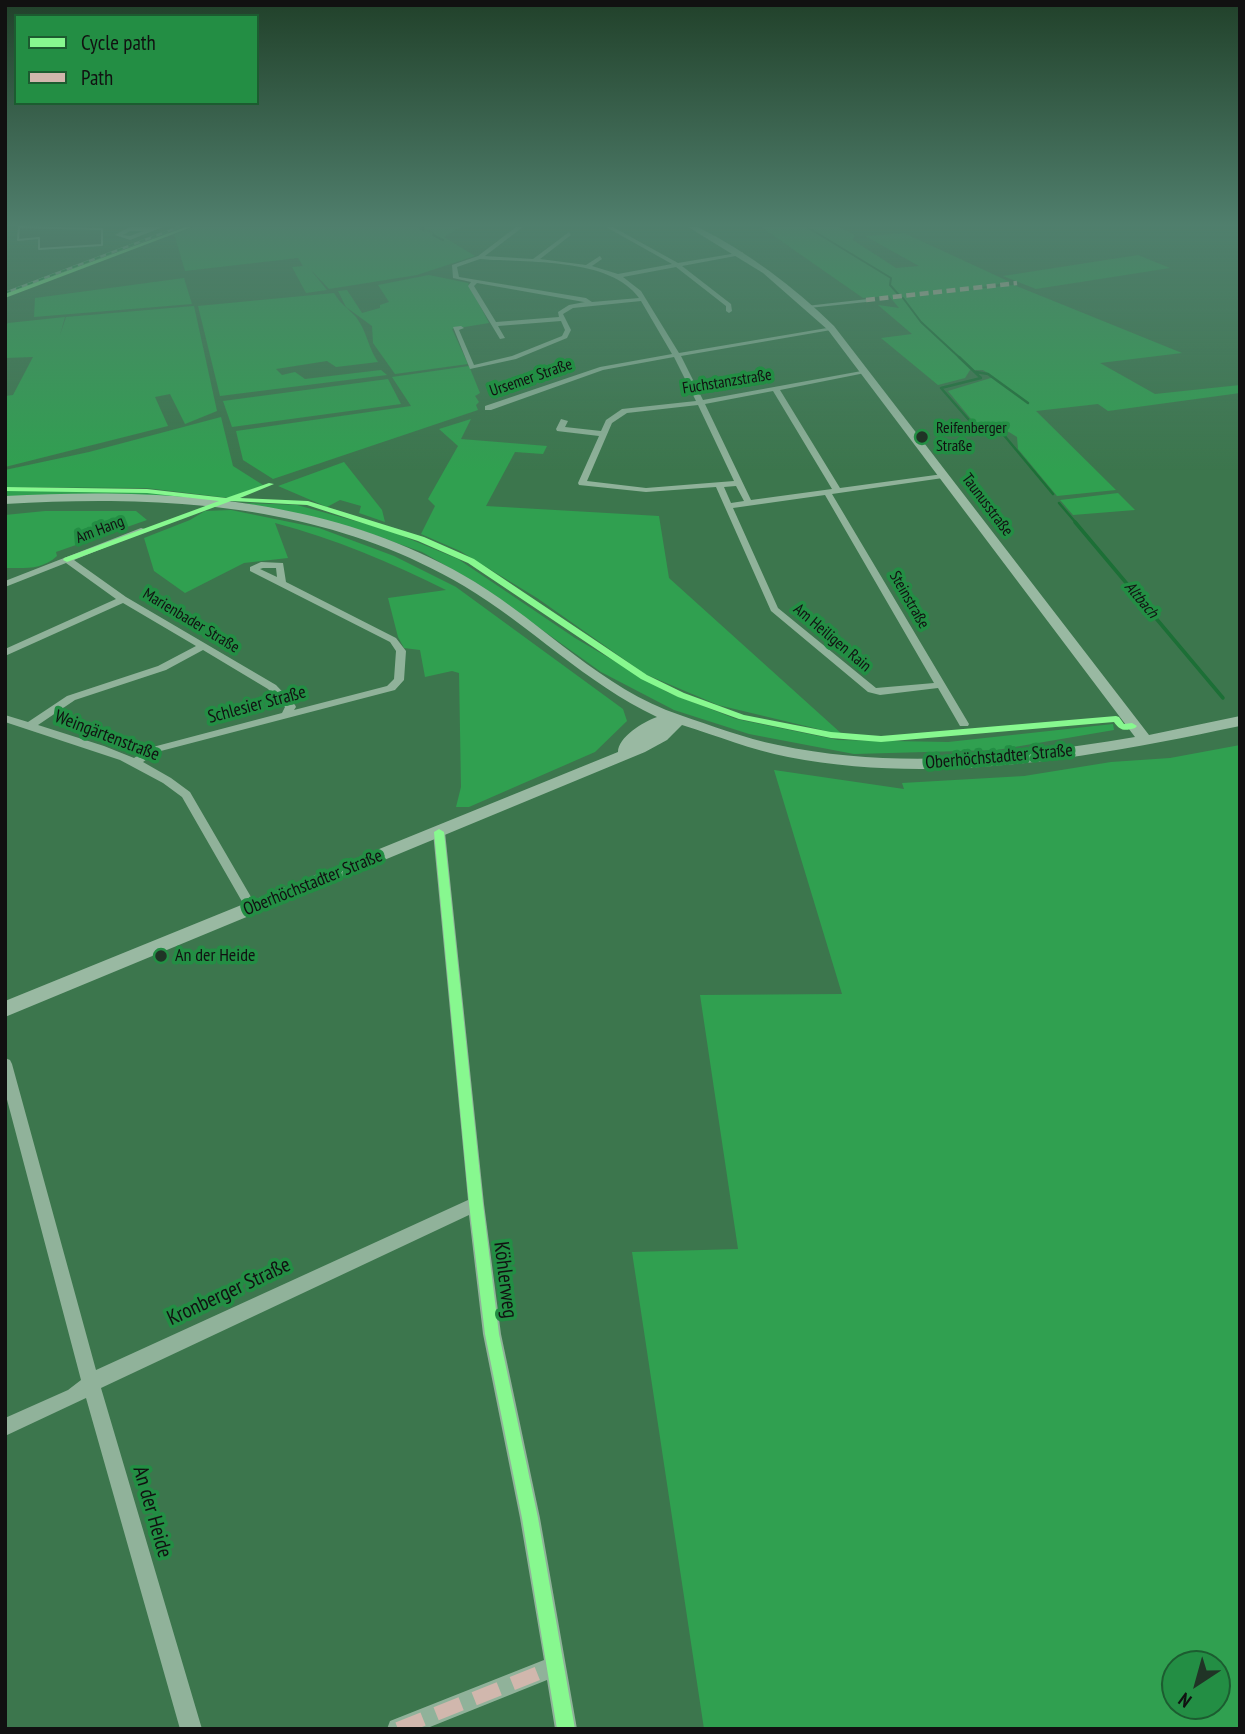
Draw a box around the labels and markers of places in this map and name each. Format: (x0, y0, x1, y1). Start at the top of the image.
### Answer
place label: Reifenberger Straße (936, 418, 1007, 456)
marker: Reifenberger Straße (914, 429, 930, 445)
place label: An der Heide (175, 945, 255, 967)
marker: An der Heide (153, 948, 169, 964)

